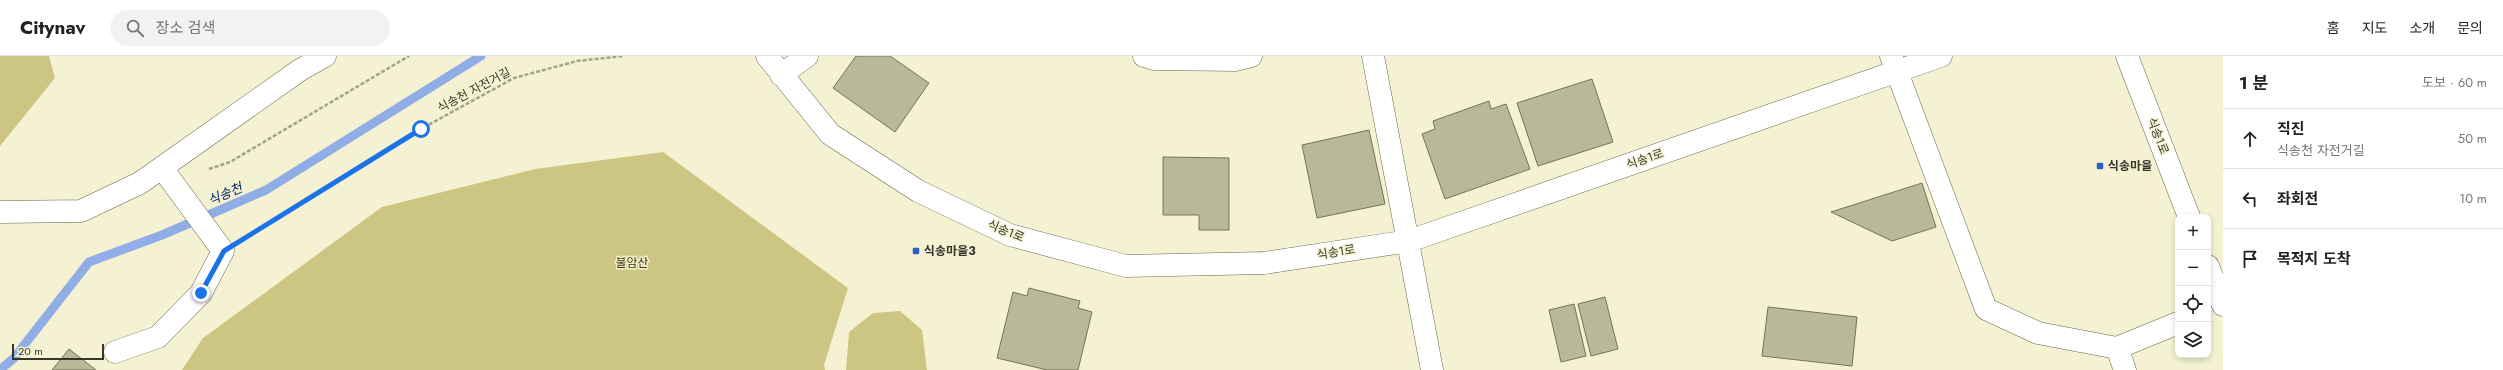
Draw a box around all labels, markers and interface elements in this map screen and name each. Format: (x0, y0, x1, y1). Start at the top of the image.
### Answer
search box (110, 10, 390, 46)
text: Citynav (20, 14, 86, 41)
icon: search (124, 17, 146, 39)
text: 장소 검색 (156, 17, 215, 39)
text: 홈 (2327, 18, 2340, 38)
text: 지도 (2362, 18, 2387, 38)
text: 소개 (2409, 18, 2435, 38)
text: 문의 (2457, 18, 2483, 38)
street label: 식송천 자전거길 (434, 63, 514, 117)
text: 1 분 (2239, 71, 2268, 95)
text: 도보 · 60 m (2422, 73, 2487, 92)
street label: 식송1로 (2143, 115, 2173, 157)
text: 직진 (2277, 118, 2305, 140)
route start (412, 120, 430, 138)
icon: ahead (2239, 128, 2261, 150)
text: 50 m (2458, 129, 2487, 148)
text: 식송천 자전거길 (2277, 141, 2365, 160)
street label: 식송1로 (1624, 144, 1666, 174)
place label: 식송마을 (2108, 157, 2152, 175)
marker: 식송마을 (2095, 161, 2105, 171)
water label: 식송천 (205, 178, 246, 210)
icon: left (2239, 188, 2261, 210)
text: 좌회전 (2277, 188, 2318, 210)
text: 10 m (2459, 189, 2487, 208)
map controls (2175, 214, 2211, 358)
button: + (2175, 214, 2211, 250)
street label: 식송1로 (985, 215, 1027, 247)
street label: 식송1로 (1316, 240, 1356, 264)
place label: 식송마을3 (924, 242, 976, 260)
marker: 식송마을3 (911, 246, 921, 256)
icon: arrive (2239, 248, 2261, 270)
text: 목적지 도착 (2277, 248, 2351, 270)
button: − (2175, 250, 2211, 286)
park label: 불암산 (615, 254, 649, 272)
route end (192, 284, 210, 302)
button: locate (2175, 286, 2211, 322)
button: layers (2175, 322, 2211, 358)
scale bar (12, 342, 104, 361)
text: 20 m (18, 343, 43, 359)

